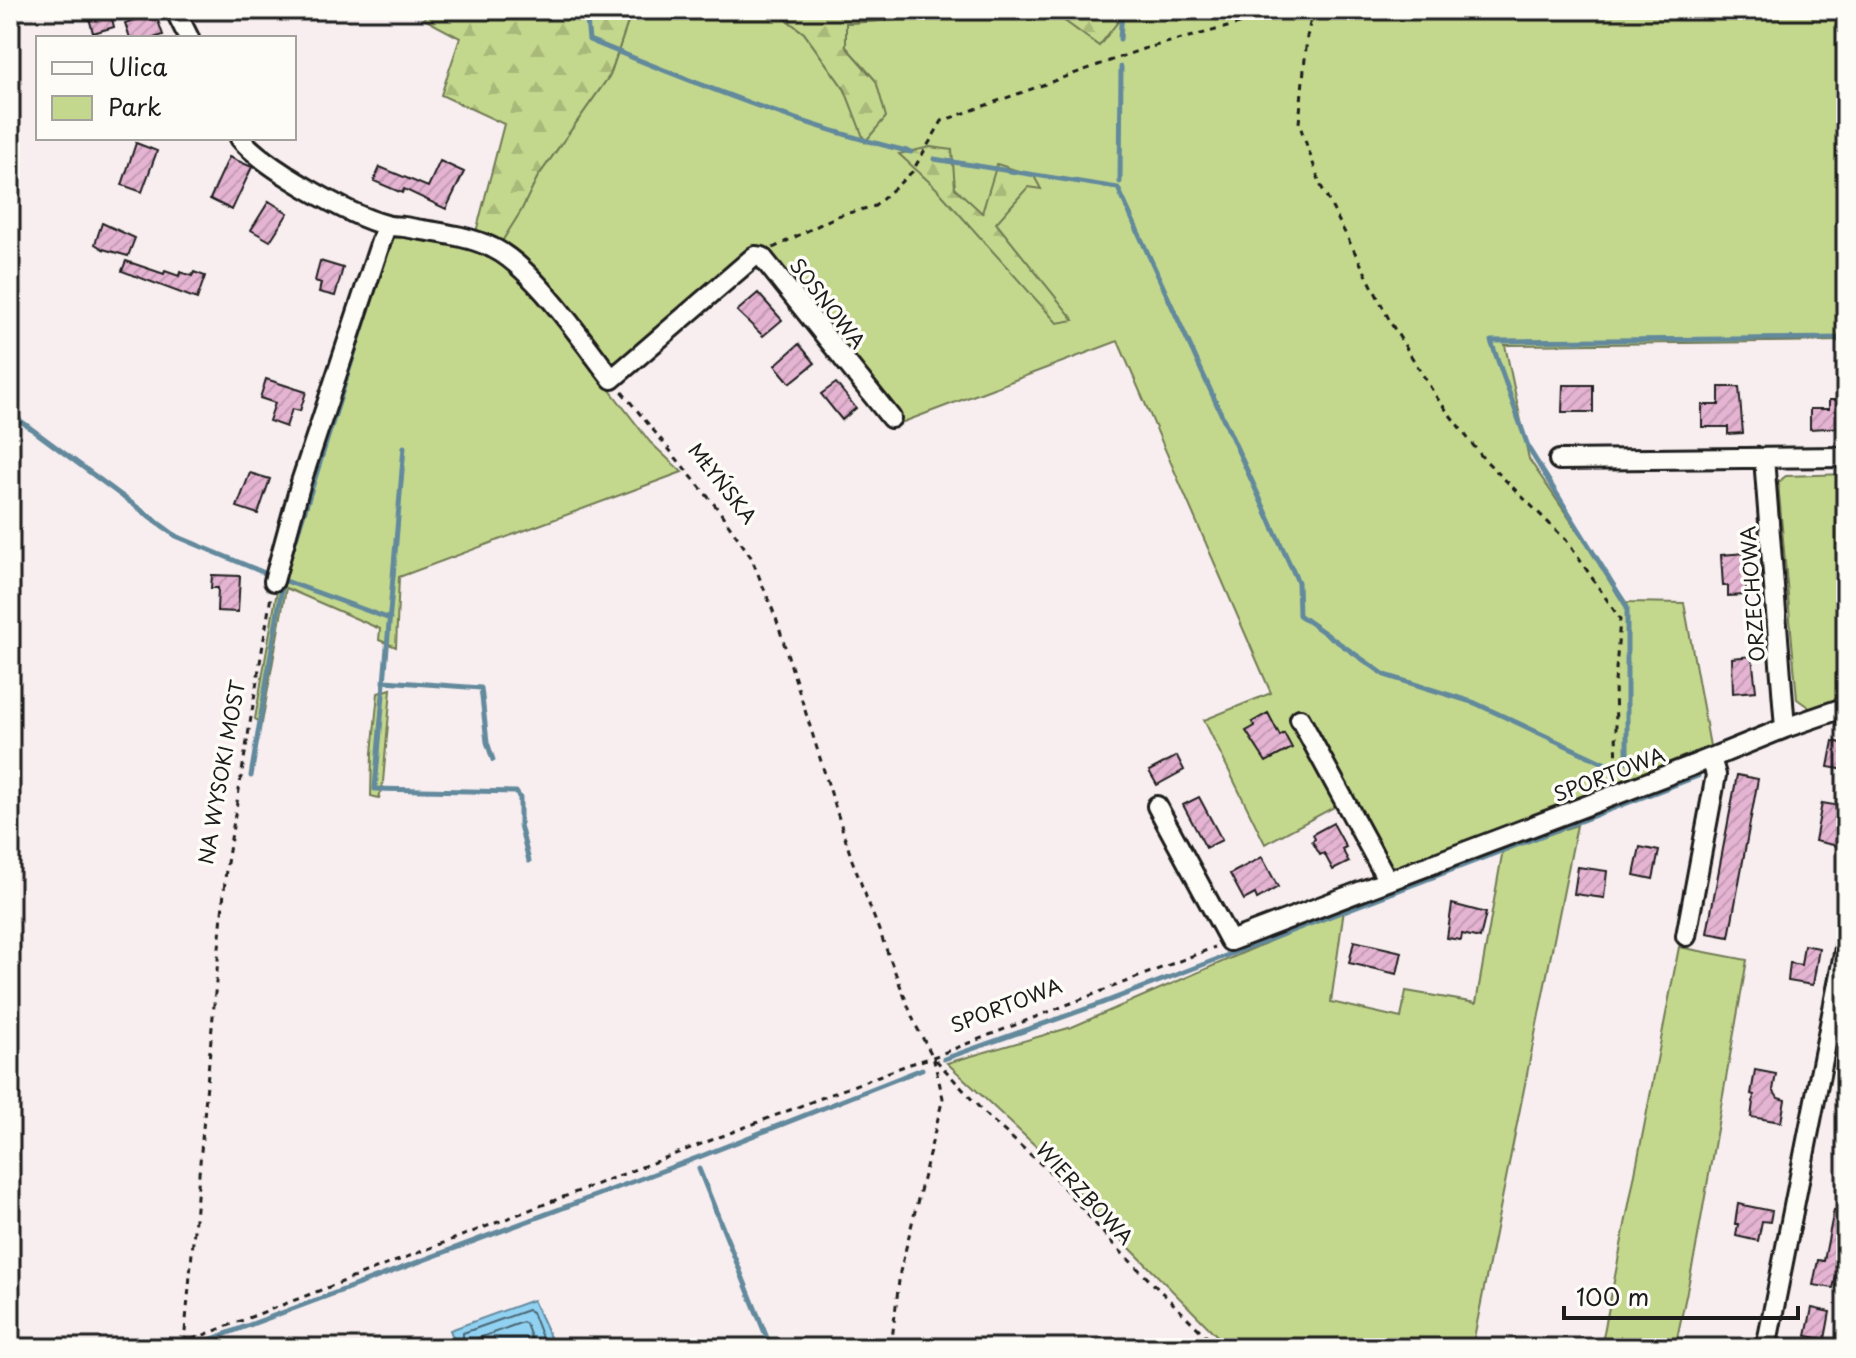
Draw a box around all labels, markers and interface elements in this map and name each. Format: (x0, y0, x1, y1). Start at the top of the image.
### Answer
legend (36, 36, 296, 140)
text: Ulica (108, 48, 167, 84)
text: Park (108, 88, 162, 124)
street label: SOSNOWA (783, 251, 873, 355)
street label: MŁYŃSKA (682, 436, 764, 530)
street label: ORZECHOWA (1732, 525, 1772, 663)
street label: NA WYSOKI MOST (190, 677, 252, 866)
street label: SPORTOWA (1549, 739, 1669, 809)
street label: SPORTOWA (946, 970, 1066, 1040)
street label: WIERZBOWA (1029, 1135, 1141, 1251)
scale bar (1564, 1270, 1798, 1320)
text: 100 m (1576, 1278, 1649, 1314)

